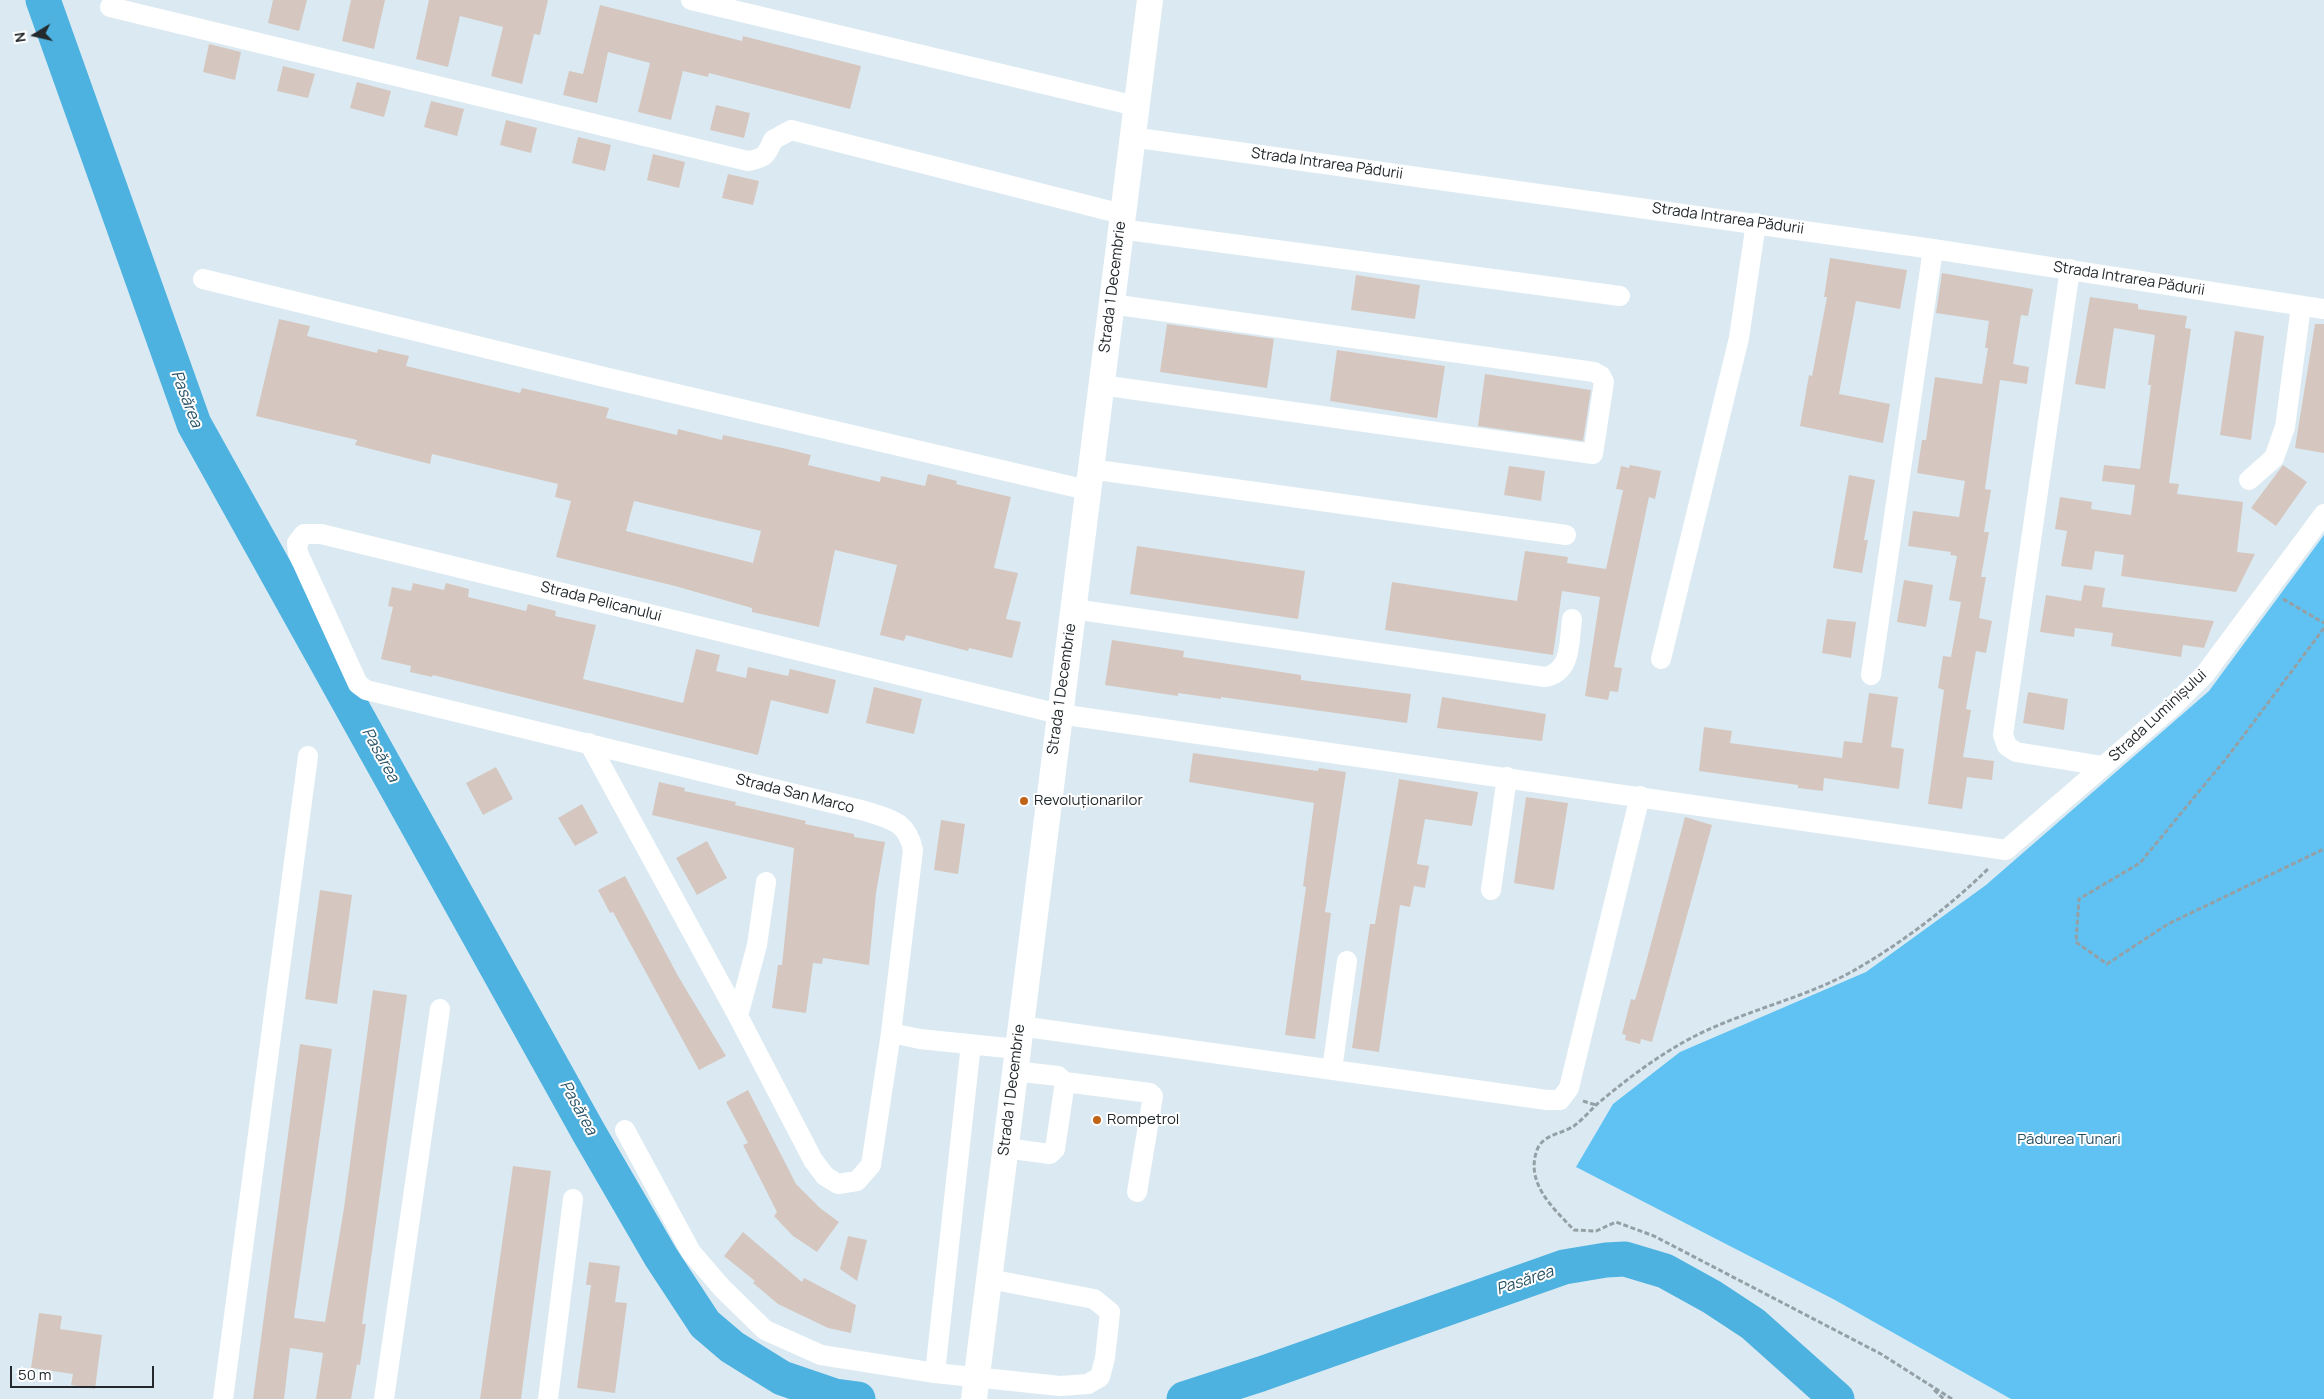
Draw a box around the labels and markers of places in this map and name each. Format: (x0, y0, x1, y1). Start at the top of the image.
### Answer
place label: Revoluționarilor (1034, 792, 1143, 810)
marker: Revoluționarilor (1018, 795, 1030, 807)
place label: Rompetrol (1107, 1111, 1179, 1129)
marker: Rompetrol (1091, 1114, 1103, 1126)

